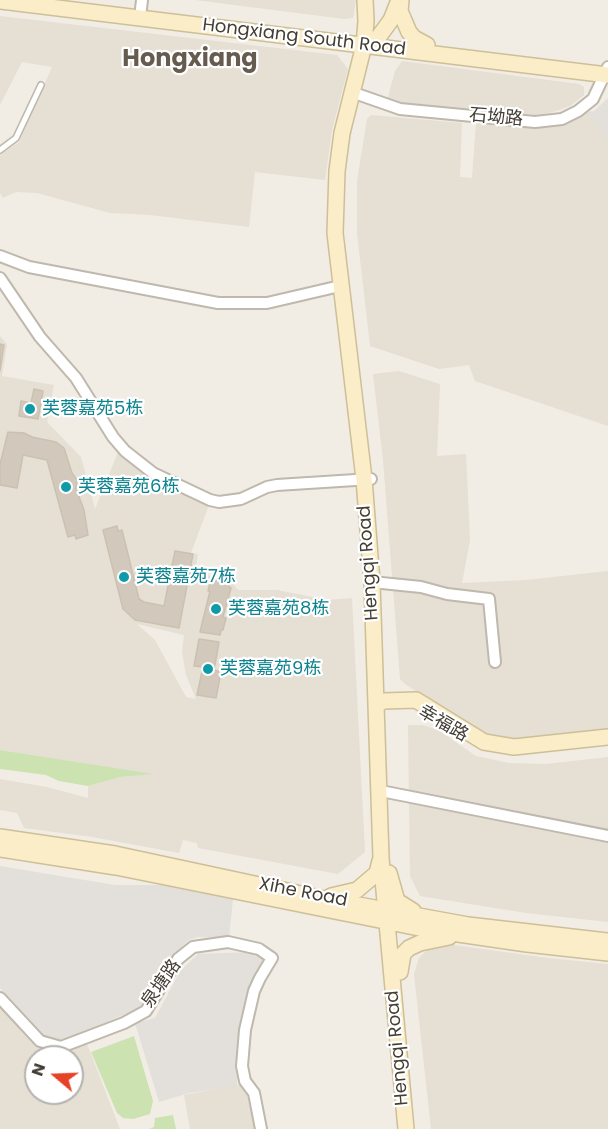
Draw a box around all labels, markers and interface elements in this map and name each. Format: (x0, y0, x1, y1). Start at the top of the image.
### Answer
street label: Hongxiang South Road (201, 15, 407, 61)
district label: Hongxiang (122, 46, 258, 74)
street label: 石坳路 (468, 105, 524, 131)
place label: 芙蓉嘉苑5栋 (42, 398, 143, 420)
marker: 芙蓉嘉苑5栋 (23, 402, 37, 416)
place label: 芙蓉嘉苑6栋 (78, 476, 179, 498)
marker: 芙蓉嘉苑6栋 (59, 480, 73, 494)
street label: Hengqi Road (354, 505, 384, 621)
place label: 芙蓉嘉苑7栋 (136, 566, 236, 588)
marker: 芙蓉嘉苑7栋 (117, 570, 131, 584)
place label: 芙蓉嘉苑8栋 (228, 598, 329, 620)
marker: 芙蓉嘉苑8栋 (209, 602, 223, 616)
place label: 芙蓉嘉苑9栋 (220, 658, 321, 680)
marker: 芙蓉嘉苑9栋 (201, 662, 215, 676)
street label: 幸福路 (414, 701, 472, 747)
street label: Xihe Road (257, 874, 349, 912)
street label: 泉塘路 (138, 956, 186, 1012)
street label: Hengqi Road (382, 990, 414, 1106)
north arrow (24, 1045, 84, 1105)
text: N (26, 1060, 51, 1079)

